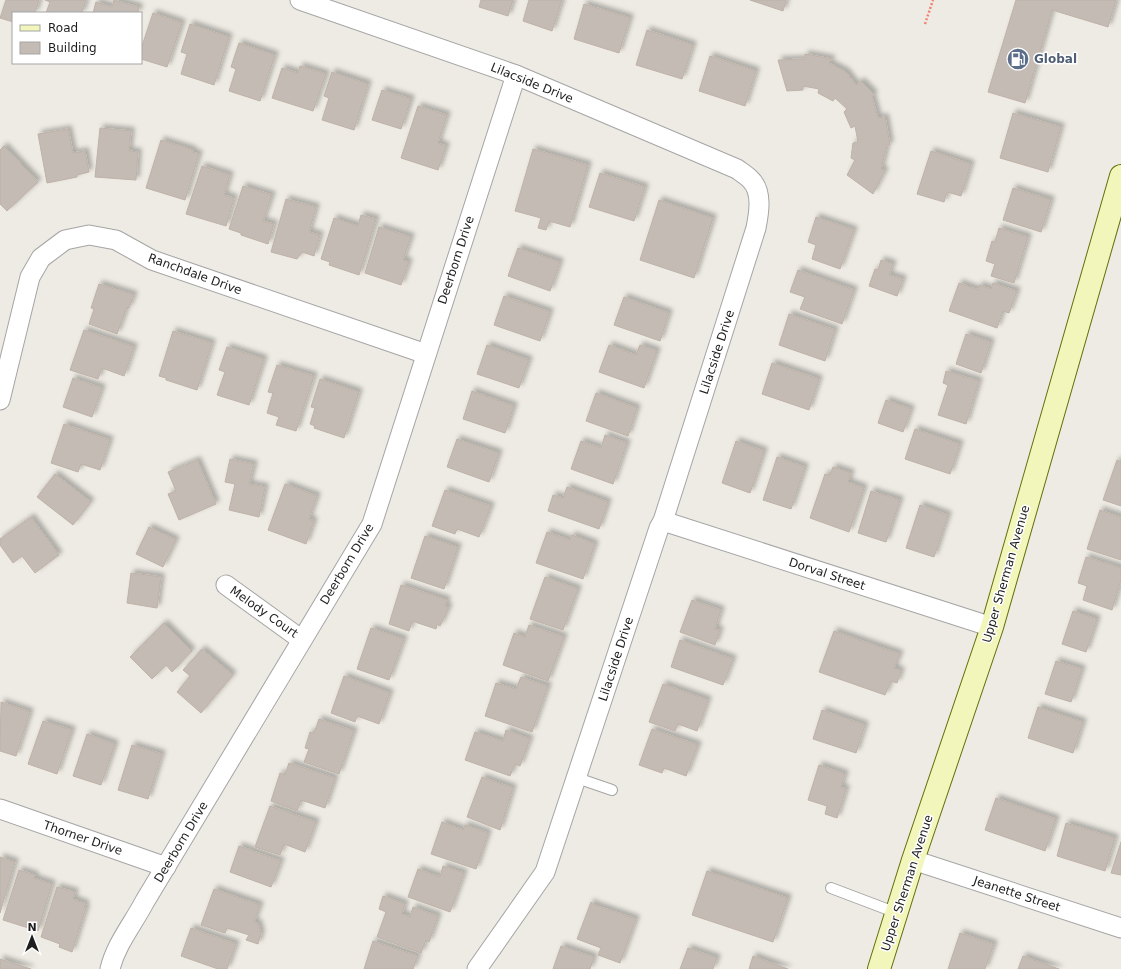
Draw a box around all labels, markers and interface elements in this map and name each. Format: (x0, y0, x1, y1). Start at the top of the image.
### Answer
legend (12, 12, 142, 64)
text: Road (48, 21, 78, 35)
text: Building (48, 41, 97, 55)
fuel station icon: Global (1005, 46, 1031, 72)
place label: Global (1034, 52, 1077, 66)
street label: Lilacside Drive (489, 60, 575, 106)
street label: Deerborn Drive (435, 214, 477, 306)
street label: Ranchdale Drive (146, 251, 244, 297)
street label: Lilacside Drive (697, 308, 737, 396)
street label: Upper Sherman Avenue (980, 504, 1032, 644)
street label: Deerborn Drive (317, 521, 377, 607)
street label: Dorval Street (787, 555, 867, 593)
street label: Melody Court (227, 583, 301, 641)
street label: Lilacside Drive (596, 615, 636, 703)
street label: Deerborn Drive (151, 799, 211, 885)
street label: Upper Sherman Avenue (878, 813, 936, 953)
street label: Thorner Drive (41, 818, 124, 858)
street label: Jeanette Street (971, 873, 1062, 915)
north arrow (12, 917, 52, 957)
text: N (27, 921, 37, 934)

